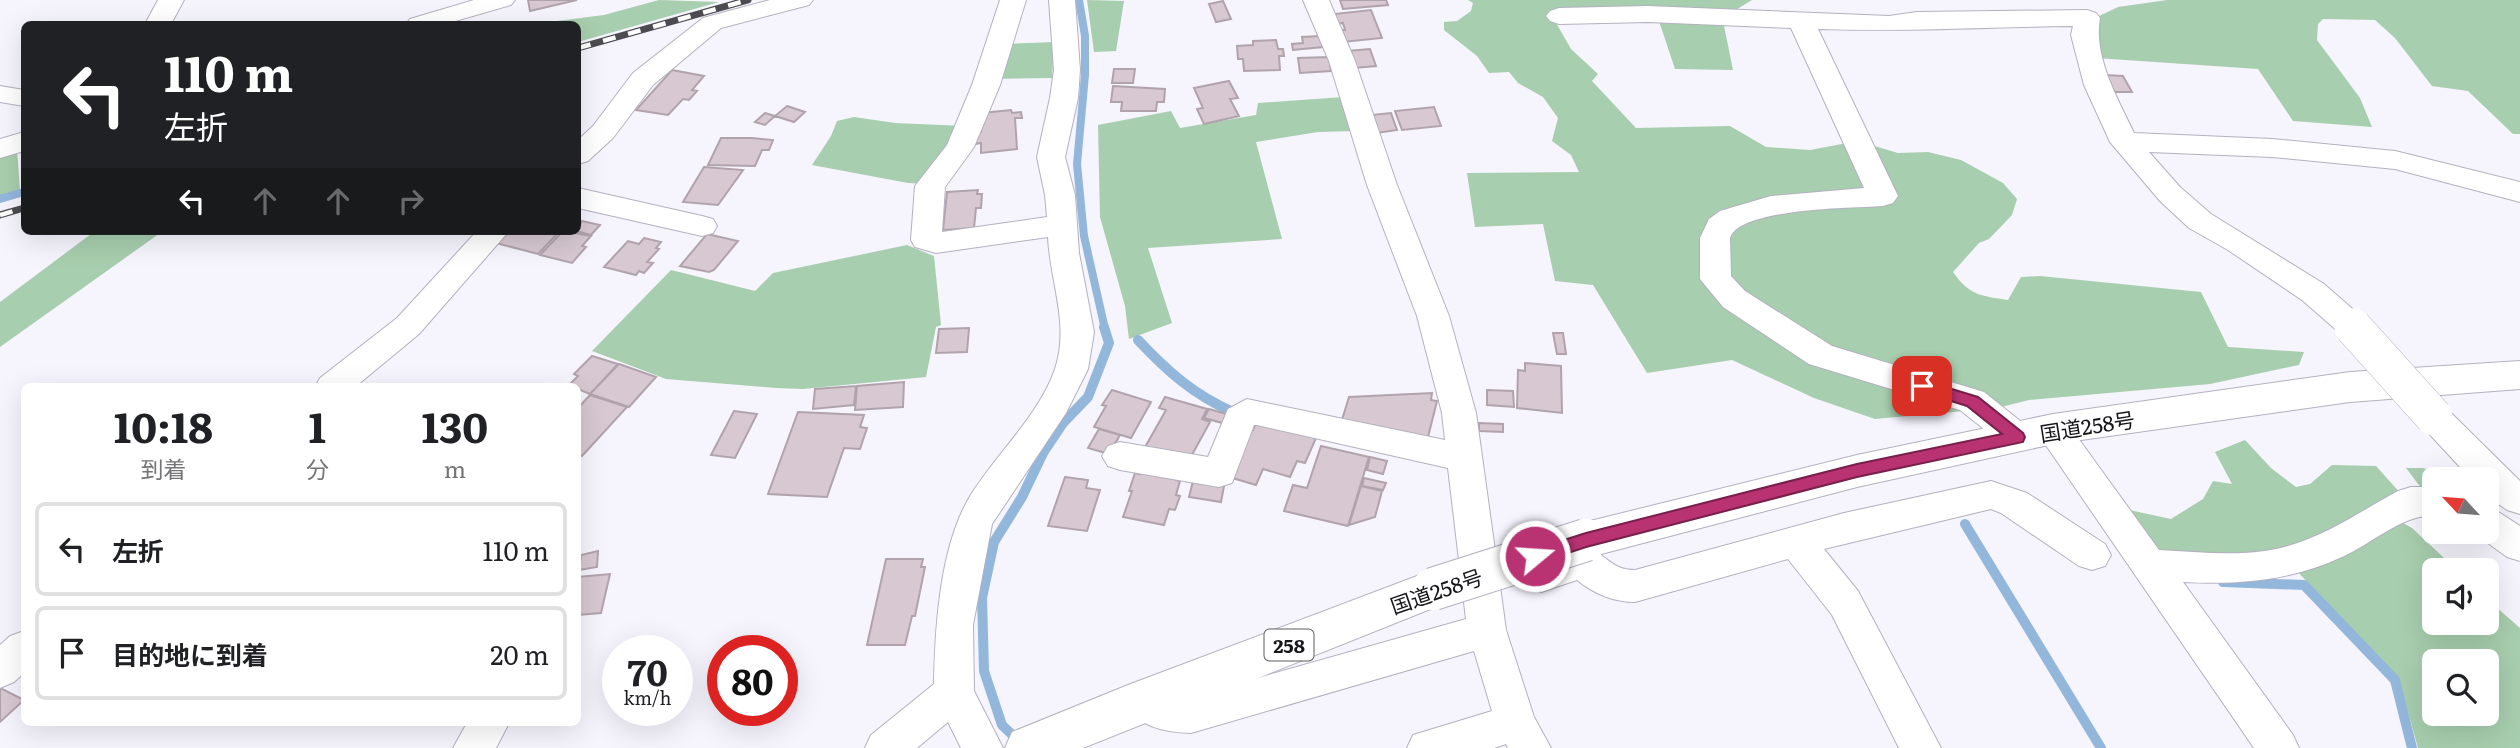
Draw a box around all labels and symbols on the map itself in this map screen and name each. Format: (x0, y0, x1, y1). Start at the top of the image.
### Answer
pin (1892, 356, 1952, 416)
street label: 国道258号 (2037, 402, 2137, 448)
north arrow (2422, 467, 2499, 544)
position arrow (1498, 519, 1572, 593)
street label: 国道258号 (1386, 560, 1486, 620)
road number: 258 (1264, 630, 1314, 660)
speed limit sign: 80 (707, 635, 798, 726)

